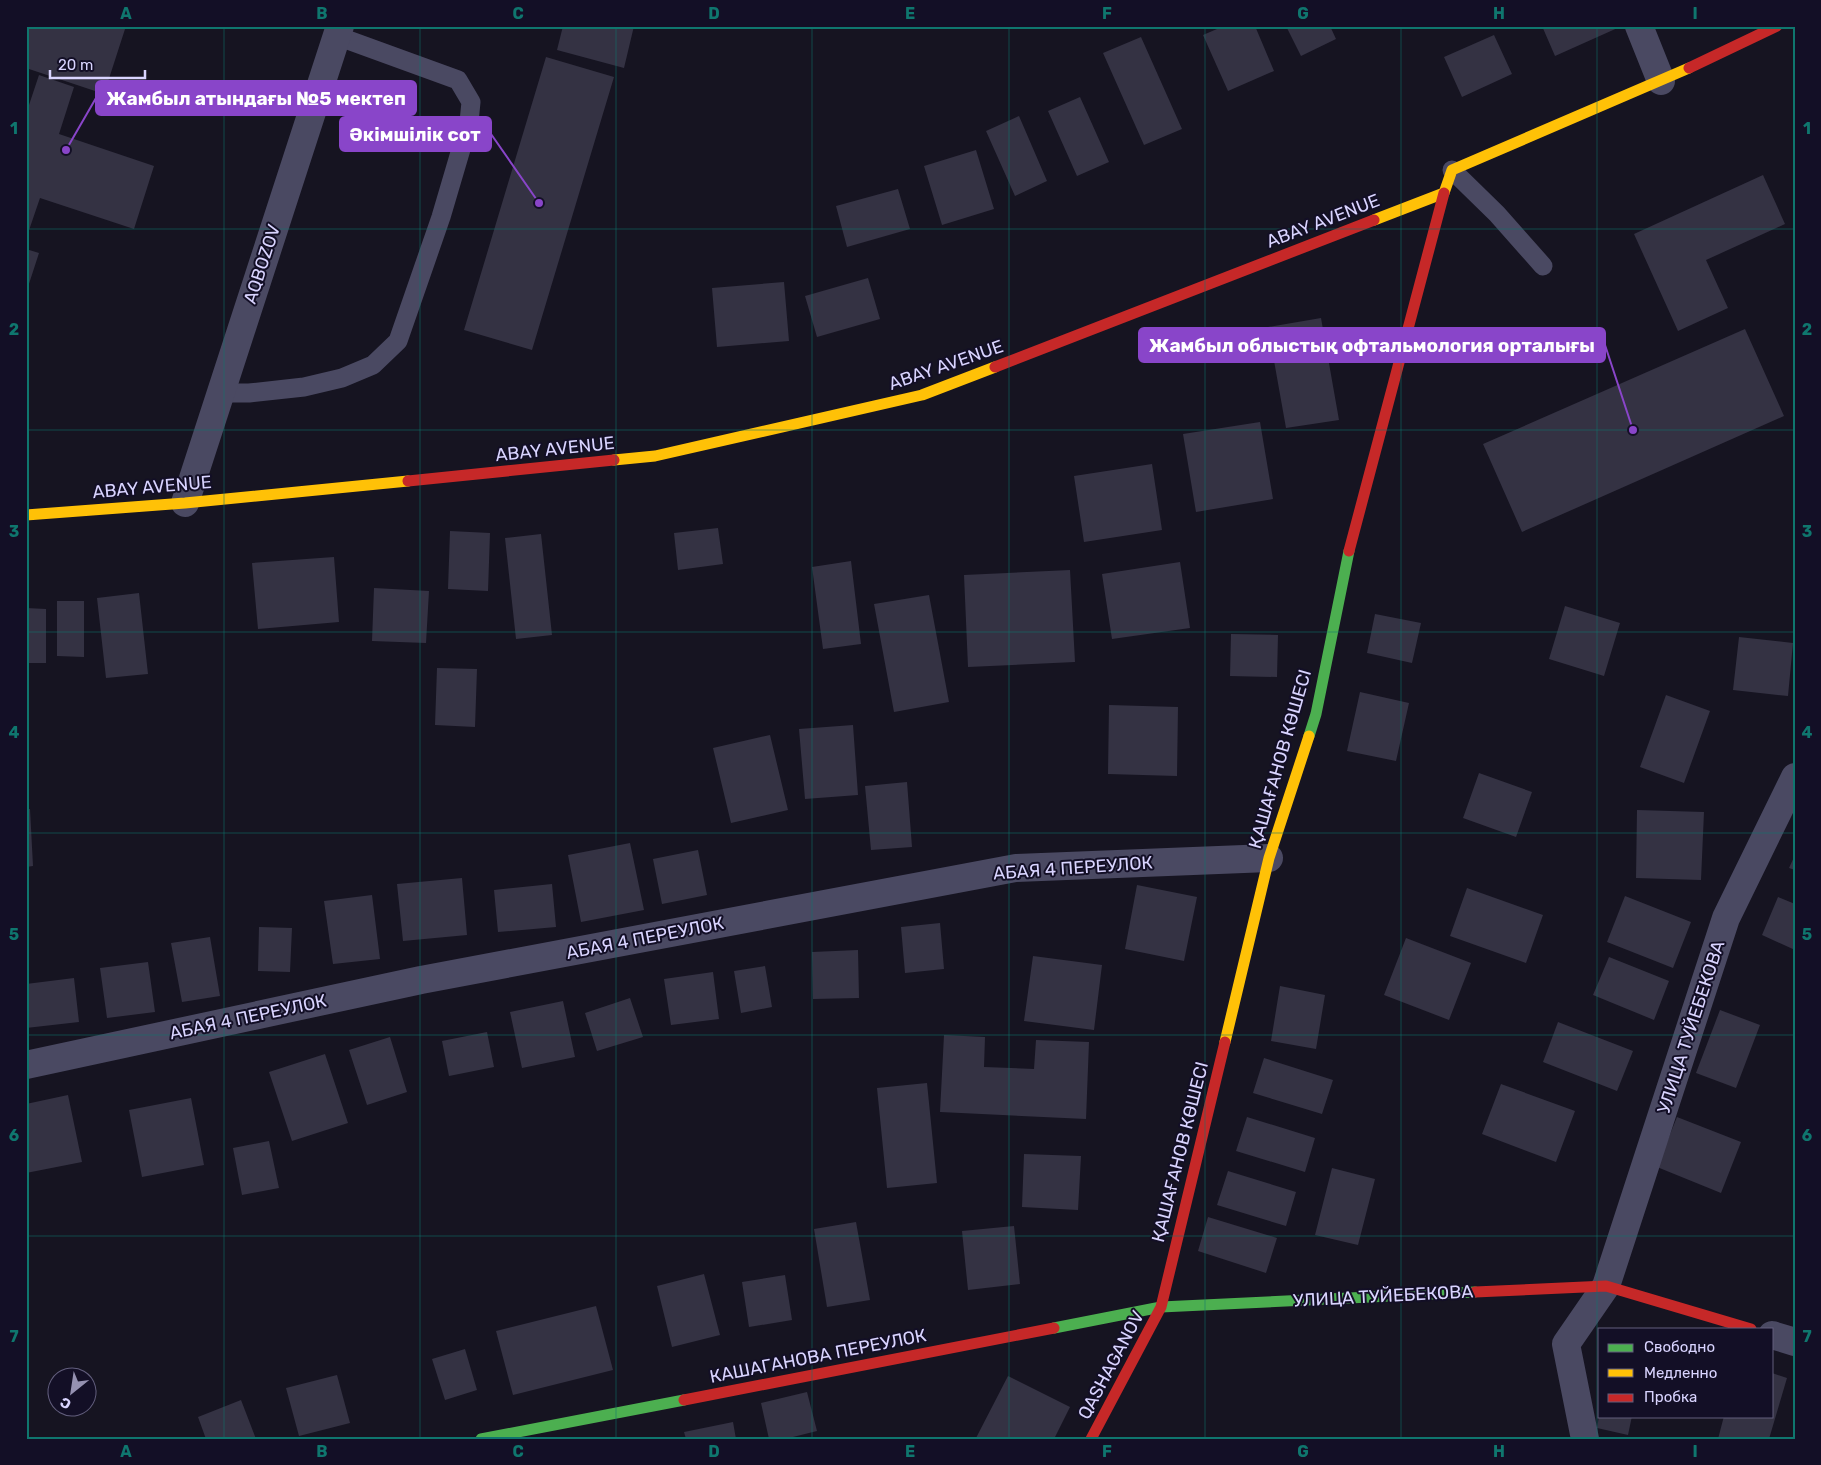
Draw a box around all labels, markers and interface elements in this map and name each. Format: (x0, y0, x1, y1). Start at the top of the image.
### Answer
text: A (120, 4, 132, 23)
text: B (316, 4, 328, 23)
text: C (512, 4, 524, 23)
text: D (708, 4, 720, 23)
text: E (905, 4, 915, 23)
text: F (1102, 4, 1112, 23)
text: G (1297, 4, 1309, 23)
text: H (1493, 4, 1505, 23)
text: I (1692, 4, 1698, 23)
scale bar (50, 48, 145, 80)
text: 20 m (58, 56, 93, 74)
callout: Жамбыл атындағы №5 мектеп (96, 81, 416, 115)
text: Жамбыл атындағы №5 мектеп (106, 87, 406, 110)
callout: Әкімшілік сот (340, 117, 491, 151)
text: 1 (10, 119, 18, 138)
text: 1 (1803, 119, 1811, 138)
text: Әкімшілік сот (349, 123, 481, 146)
street label: ABAY AVENUE (1263, 189, 1383, 253)
street label: AQBOZOV (239, 221, 285, 307)
text: 2 (9, 320, 19, 339)
text: 2 (1802, 320, 1812, 339)
callout: Жамбыл облыстық офтальмология орталығы (1139, 328, 1605, 362)
text: Жамбыл облыстық офтальмология орталығы (1149, 334, 1595, 357)
street label: ABAY AVENUE (886, 335, 1006, 395)
street label: ABAY AVENUE (494, 432, 616, 466)
street label: ABAY AVENUE (91, 471, 213, 503)
text: 3 (9, 522, 19, 541)
text: 3 (1802, 522, 1812, 541)
street label: ҚАШАҒАНОВ КӨШЕСІ (1244, 667, 1316, 851)
text: 4 (9, 723, 20, 742)
text: 4 (1802, 723, 1813, 742)
street label: АБАЯ 4 ПЕРЕУЛОК (992, 851, 1154, 885)
street label: АБАЯ 4 ПЕРЕУЛОК (564, 912, 726, 964)
text: 5 (9, 925, 19, 944)
text: 5 (1802, 925, 1812, 944)
street label: УЛИЦА ТУЙЕБЕКОВА (1653, 938, 1729, 1116)
street label: АБАЯ 4 ПЕРЕУЛОК (167, 990, 329, 1044)
street label: ҚАШАҒАНОВ КӨШЕСІ (1147, 1059, 1213, 1245)
text: 6 (9, 1126, 19, 1145)
text: 6 (1802, 1126, 1812, 1145)
street label: УЛИЦА ТУЙЕБЕКОВА (1292, 1280, 1474, 1312)
street label: QASHAGANOV (1073, 1307, 1149, 1423)
street label: КАШАГАНОВА ПЕРЕУЛОК (708, 1324, 928, 1388)
text: 7 (9, 1327, 19, 1346)
text: 7 (1802, 1327, 1812, 1346)
legend (1598, 1328, 1774, 1418)
text: Свободно (1644, 1338, 1715, 1356)
text: Медленно (1644, 1364, 1717, 1382)
north arrow (48, 1368, 98, 1418)
text: Пробка (1644, 1388, 1697, 1406)
text: С (57, 1393, 74, 1413)
text: A (120, 1442, 132, 1461)
text: B (316, 1442, 328, 1461)
text: C (512, 1442, 524, 1461)
text: D (708, 1442, 720, 1461)
text: E (905, 1442, 915, 1461)
text: F (1102, 1442, 1112, 1461)
text: G (1297, 1442, 1309, 1461)
text: H (1493, 1442, 1505, 1461)
text: I (1692, 1442, 1698, 1461)

